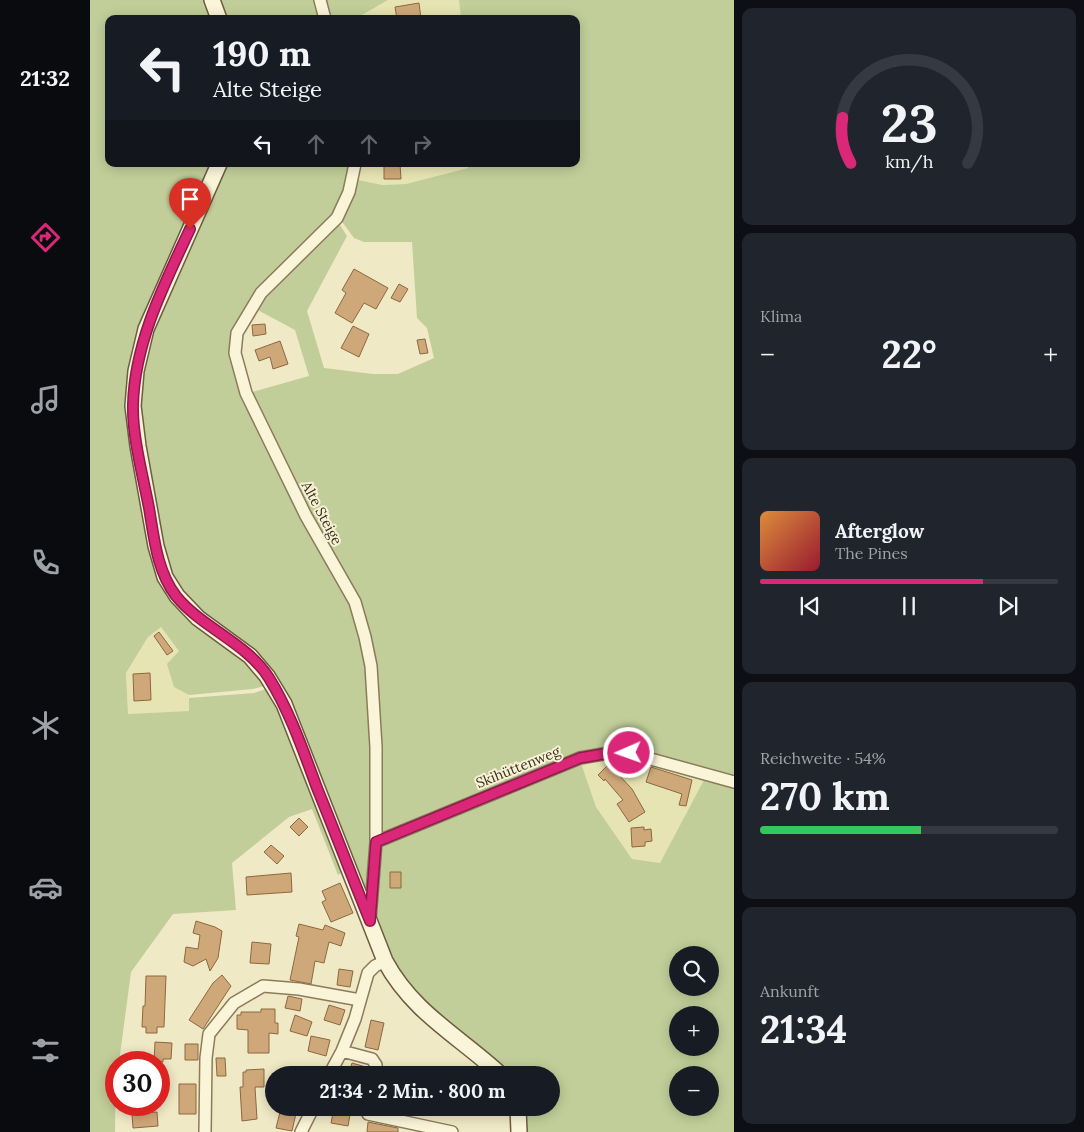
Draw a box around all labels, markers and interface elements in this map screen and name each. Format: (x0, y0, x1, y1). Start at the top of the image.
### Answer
text: 190 m (213, 31, 311, 76)
icon: left (130, 35, 195, 100)
text: 21:32 (20, 64, 70, 92)
text: Alte Steige (213, 75, 322, 103)
text: 23 (881, 90, 937, 156)
icon: left (249, 130, 277, 158)
icon: ahead (302, 130, 330, 158)
icon: ahead (355, 130, 383, 158)
icon: right (408, 130, 436, 158)
text: km/h (885, 150, 933, 173)
pin (169, 178, 211, 229)
icon: arrive (176, 185, 204, 213)
icon: directions (28, 220, 63, 255)
text: Klima (760, 306, 802, 326)
text: 22° (881, 330, 937, 378)
text: − (760, 337, 775, 373)
text: + (1043, 337, 1058, 373)
icon: music (28, 382, 63, 417)
street label: Alte Steige (297, 477, 346, 548)
text: Afterglow (835, 519, 924, 543)
text: The Pines (835, 543, 908, 563)
icon: phone (28, 545, 63, 580)
icon: previous (796, 592, 824, 620)
icon: pause (895, 592, 923, 620)
icon: next (994, 592, 1022, 620)
icon: climate (28, 708, 63, 743)
position arrow (602, 726, 654, 778)
street label: Skihüttenweg (473, 742, 563, 792)
text: Reichweite · 54% (760, 748, 886, 768)
text: 270 km (760, 772, 890, 820)
icon: car (28, 870, 63, 905)
map controls (669, 946, 719, 1116)
button: search (669, 946, 719, 996)
text: Ankunft (760, 981, 819, 1001)
text: 21:34 (760, 1005, 847, 1053)
button: + (669, 1006, 719, 1056)
icon: filters (28, 1033, 63, 1068)
speed limit sign: 30 (105, 1051, 170, 1116)
button: − (669, 1066, 719, 1116)
text: 21:34 · 2 Min. · 800 m (320, 1079, 505, 1103)

